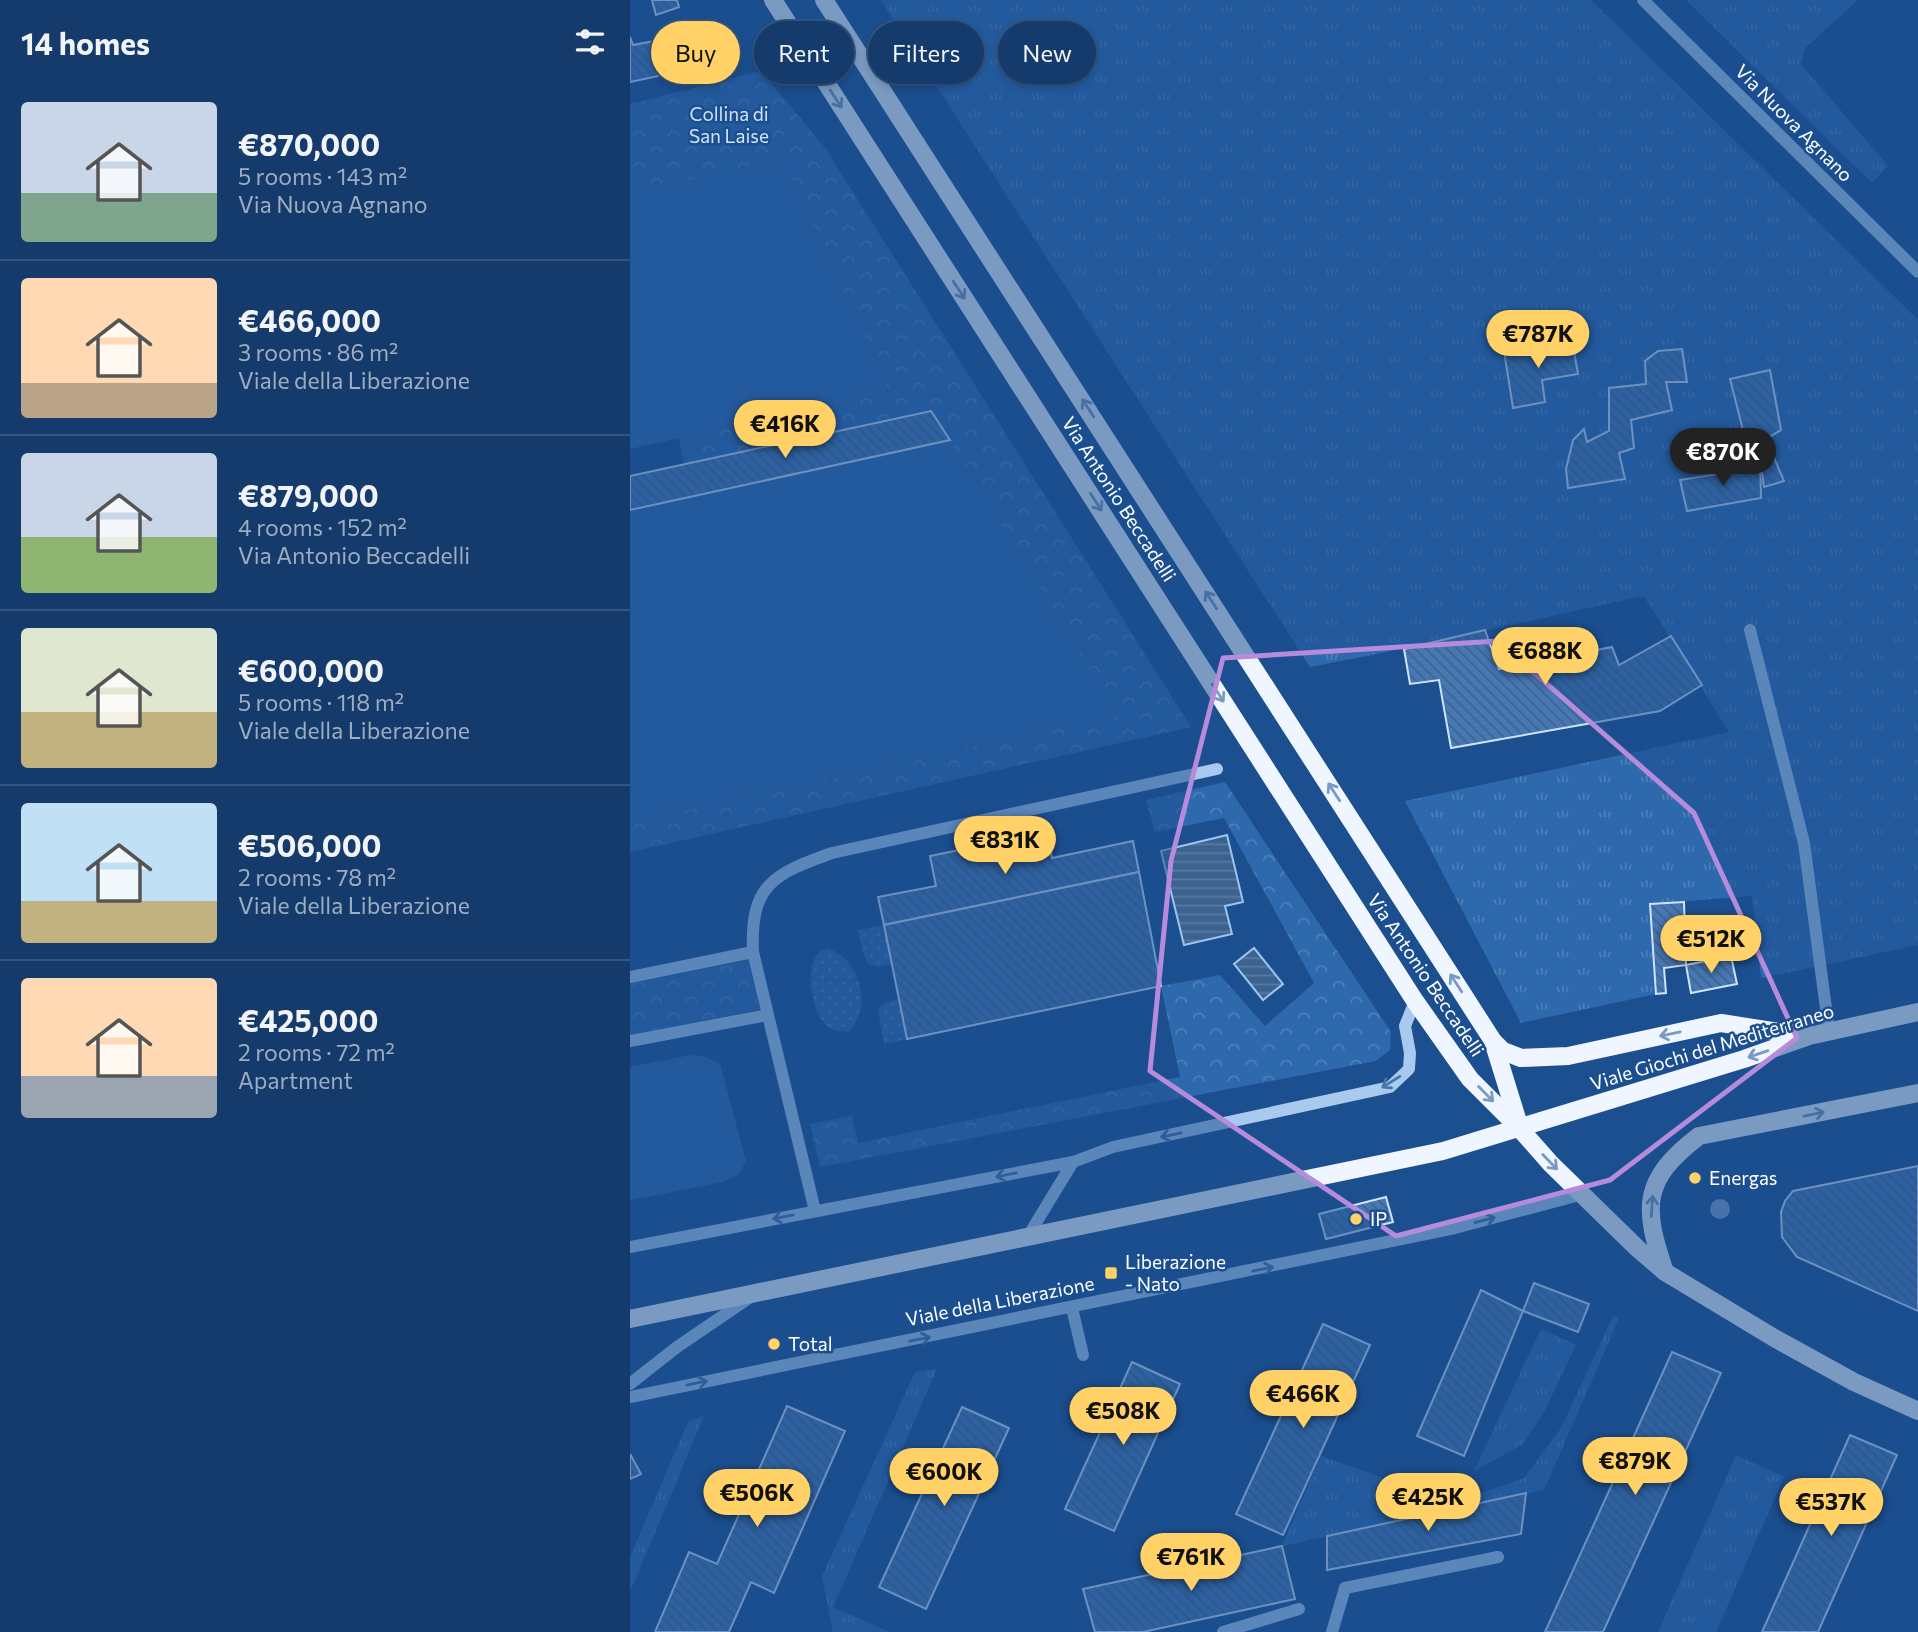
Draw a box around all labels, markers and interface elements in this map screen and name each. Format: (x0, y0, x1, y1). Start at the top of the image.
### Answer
chip: Buy (651, 21, 740, 84)
chip: Rent (754, 21, 854, 84)
chip: Filters (868, 21, 984, 84)
chip: New (998, 21, 1096, 84)
icon: filters (571, 23, 609, 61)
text: 14 homes (21, 24, 150, 61)
street label: Via Nuova Agnano (1731, 59, 1858, 186)
one-way arrow (829, 88, 843, 108)
park label: Collina di San Laise (689, 102, 769, 147)
text: €870,000 (238, 125, 380, 162)
icon: home (77, 130, 161, 214)
text: 5 rooms · 143 m² (238, 162, 407, 190)
text: Via Nuova Agnano (238, 190, 428, 218)
one-way arrow (952, 280, 967, 299)
text: €466,000 (238, 301, 381, 338)
icon: home (77, 306, 161, 390)
pin: €787K (1489, 310, 1587, 370)
text: €787K (1502, 319, 1574, 347)
text: 3 rooms · 86 m² (238, 338, 398, 366)
text: Viale della Liberazione (238, 366, 470, 394)
one-way arrow (1081, 399, 1095, 419)
pin: €416K (736, 400, 834, 460)
text: €416K (750, 409, 820, 437)
street label: Via Antonio Beccadelli (1058, 412, 1181, 585)
pin: €870K (1674, 428, 1772, 488)
text: €870K (1686, 437, 1760, 465)
text: €879,000 (238, 476, 379, 513)
icon: home (77, 481, 161, 565)
one-way arrow (1089, 491, 1103, 511)
text: 4 rooms · 152 m² (238, 513, 407, 541)
text: Via Antonio Beccadelli (238, 541, 470, 569)
one-way arrow (1204, 591, 1218, 610)
pin: €688K (1496, 628, 1594, 687)
text: €688K (1508, 636, 1582, 664)
text: €600,000 (238, 651, 384, 688)
icon: home (77, 656, 161, 740)
one-way arrow (1212, 683, 1226, 703)
text: 5 rooms · 118 m² (238, 688, 404, 716)
text: Viale della Liberazione (238, 716, 470, 744)
one-way arrow (1326, 782, 1340, 802)
pin: €831K (956, 816, 1054, 876)
text: €831K (970, 825, 1040, 853)
text: €506,000 (238, 826, 382, 863)
icon: home (77, 831, 161, 915)
text: 2 rooms · 78 m² (238, 863, 396, 891)
street label: Via Antonio Beccadelli (1363, 889, 1490, 1061)
text: Viale della Liberazione (238, 891, 470, 919)
pin: €512K (1662, 916, 1760, 975)
text: €512K (1676, 924, 1746, 952)
one-way arrow (1449, 974, 1463, 994)
street label: Viale Giochi del Mediterraneo (1587, 998, 1837, 1095)
text: €425,000 (238, 1001, 378, 1038)
icon: home (77, 1006, 161, 1090)
one-way arrow (1659, 1027, 1682, 1041)
text: 2 rooms · 72 m² (238, 1038, 395, 1066)
one-way arrow (1747, 1049, 1769, 1061)
text: Apartment (238, 1066, 353, 1094)
one-way arrow (1382, 1075, 1402, 1089)
one-way arrow (1477, 1086, 1494, 1103)
one-way arrow (1802, 1106, 1825, 1120)
one-way arrow (1160, 1128, 1183, 1142)
one-way arrow (1542, 1154, 1559, 1171)
place label: Energas (1709, 1166, 1778, 1189)
one-way arrow (995, 1168, 1018, 1182)
marker: Energas (1687, 1170, 1703, 1186)
one-way arrow (1646, 1195, 1659, 1218)
place label: IP (1370, 1207, 1387, 1230)
one-way arrow (772, 1211, 795, 1225)
marker: IP (1348, 1211, 1364, 1227)
one-way arrow (1474, 1213, 1496, 1226)
place label: Liberazione - Nato (1125, 1250, 1226, 1295)
one-way arrow (1251, 1261, 1274, 1275)
marker: Liberazione - Nato (1103, 1265, 1119, 1281)
street label: Viale della Liberazione (904, 1271, 1096, 1330)
one-way arrow (908, 1331, 931, 1345)
place label: Total (788, 1332, 832, 1355)
marker: Total (766, 1336, 782, 1352)
pin: €466K (1254, 1370, 1352, 1430)
one-way arrow (685, 1376, 708, 1390)
text: €466K (1266, 1379, 1340, 1407)
pin: €508K (1074, 1388, 1172, 1447)
text: €508K (1085, 1396, 1161, 1424)
pin: €879K (1586, 1438, 1684, 1497)
text: €879K (1599, 1446, 1671, 1474)
pin: €600K (895, 1448, 993, 1508)
text: €600K (905, 1457, 983, 1485)
pin: €506K (708, 1470, 806, 1529)
pin: €425K (1379, 1474, 1477, 1533)
text: €506K (719, 1478, 795, 1506)
pin: €537K (1782, 1478, 1880, 1538)
text: €425K (1392, 1482, 1464, 1510)
text: €537K (1795, 1487, 1867, 1515)
pin: €761K (1142, 1534, 1240, 1593)
text: €761K (1156, 1542, 1226, 1570)

